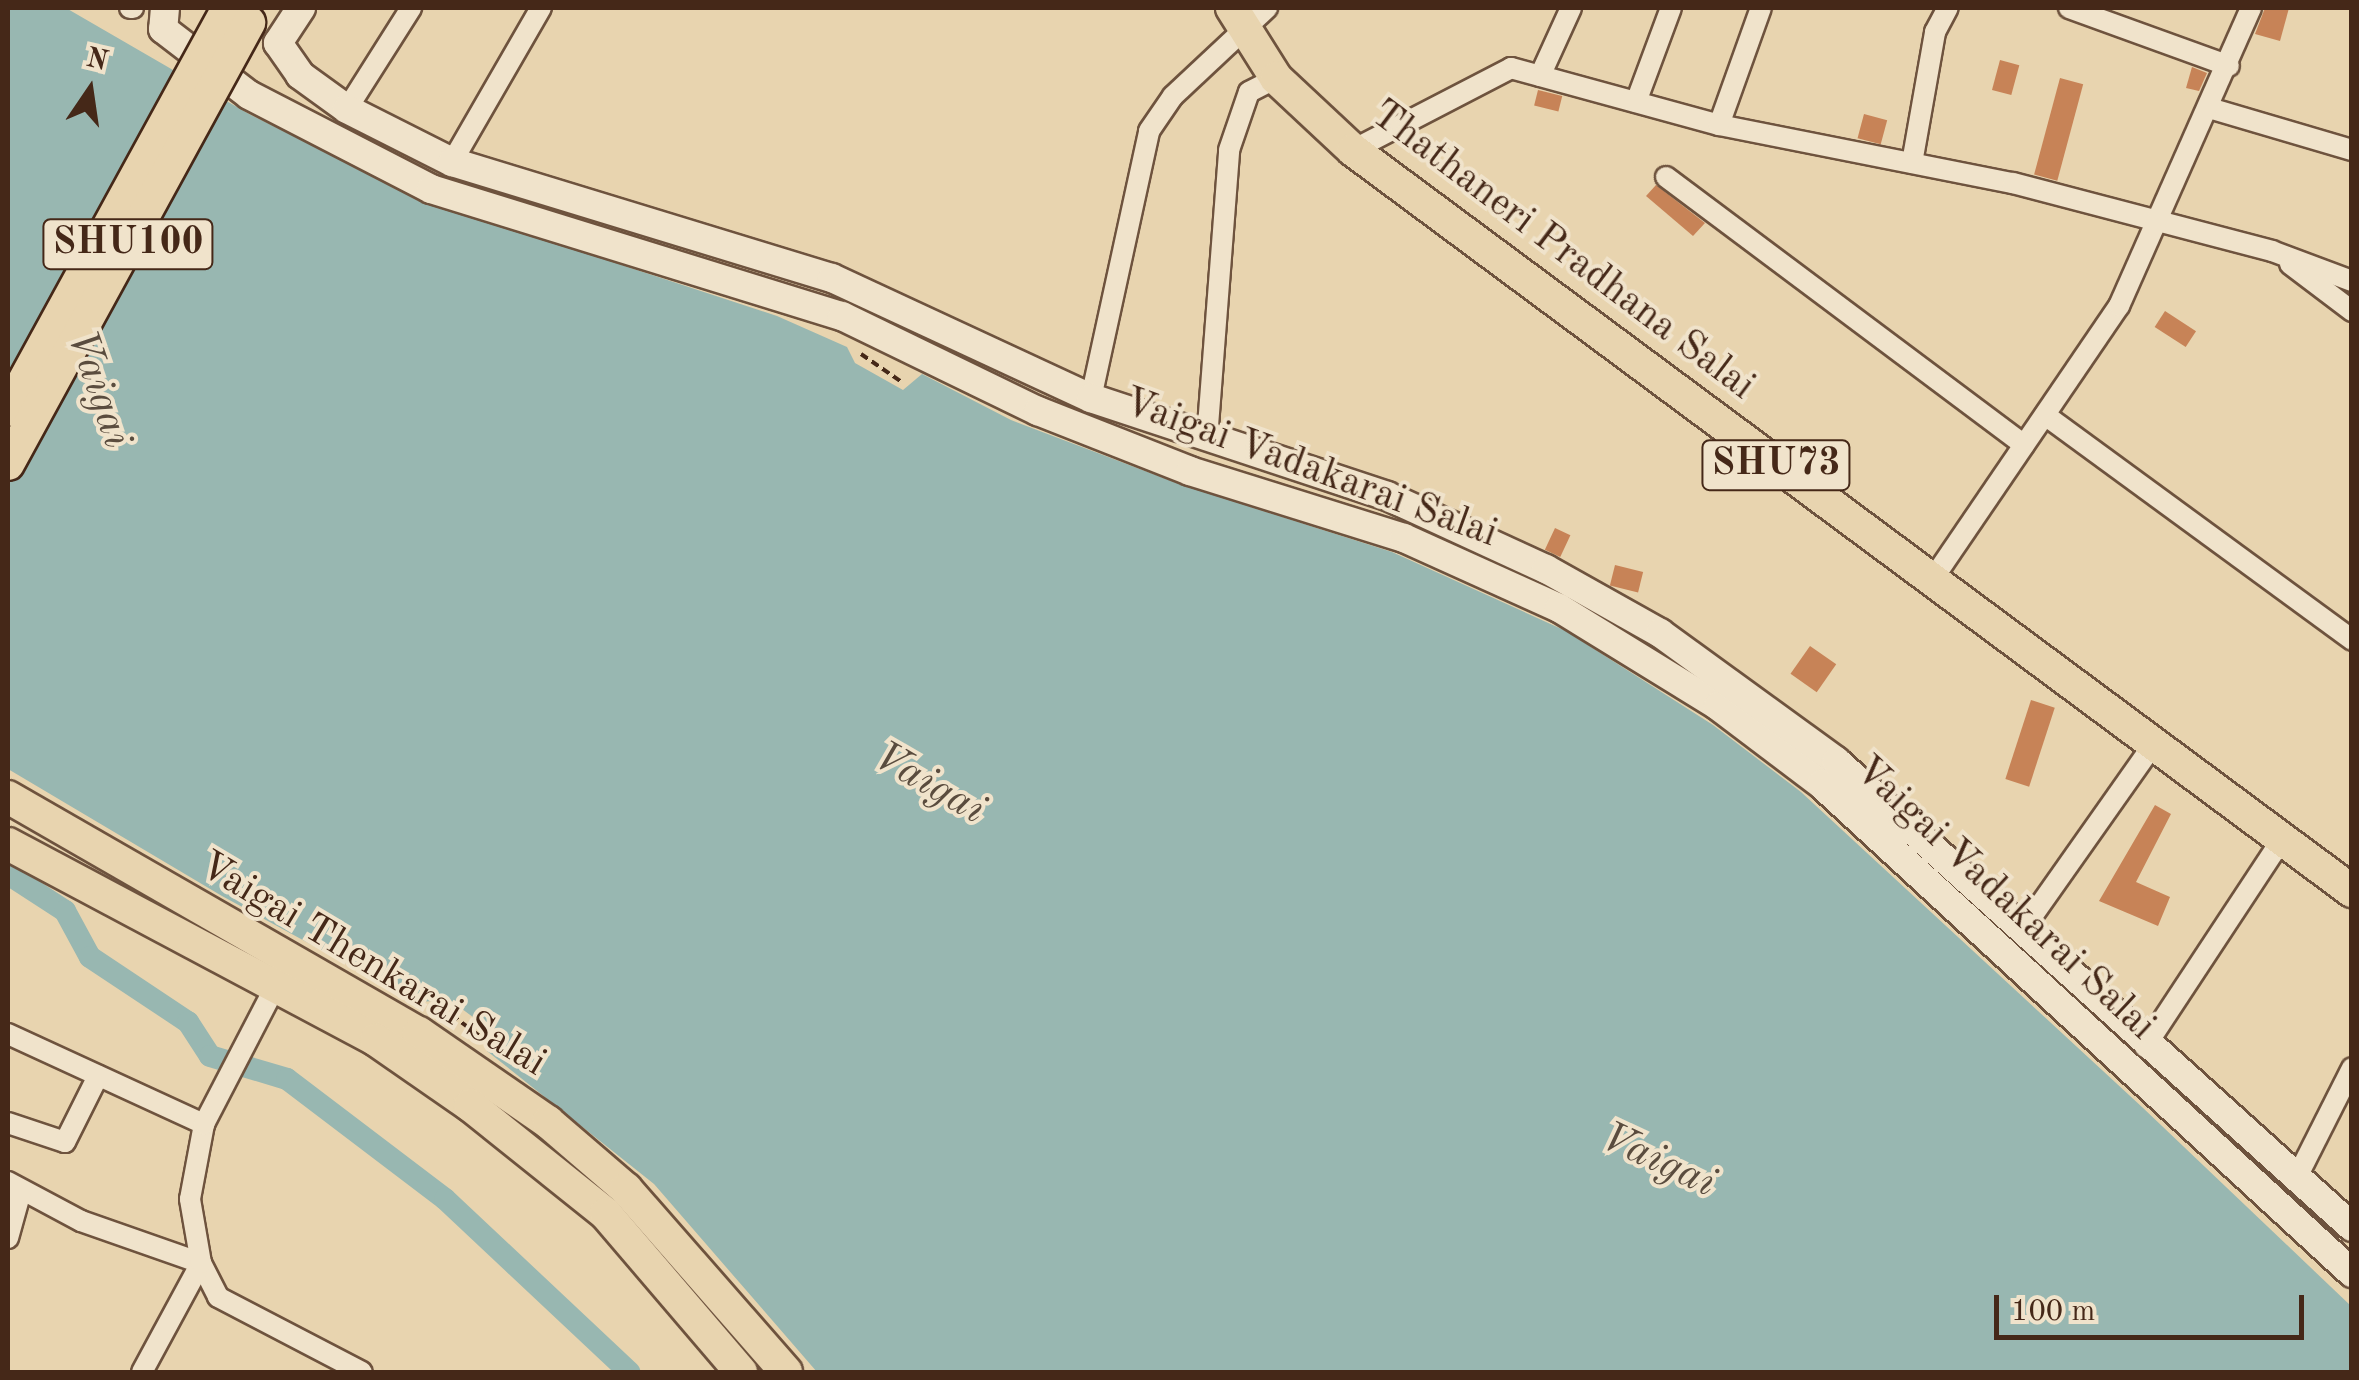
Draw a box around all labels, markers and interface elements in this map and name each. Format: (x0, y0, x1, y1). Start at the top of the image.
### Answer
north arrow (40, 40, 140, 140)
text: N (83, 45, 110, 77)
street label: Thathaneri Pradhana Salai (1361, 91, 1763, 411)
road number: SHU100 (41, 211, 216, 277)
water label: Vaigai (54, 323, 142, 455)
street label: Vaigai Vadakarai Salai (1117, 379, 1503, 559)
road number: SHU73 (1701, 432, 1851, 498)
water label: Vaigai (864, 732, 994, 836)
street label: Vaigai Vadakarai Salai (1843, 747, 2165, 1051)
street label: Vaigai Thenkarai Salai (190, 842, 554, 1088)
water label: Vaigai (1592, 1112, 1724, 1210)
scale bar (1999, 1275, 2309, 1337)
text: 100 m (2011, 1297, 2095, 1327)

